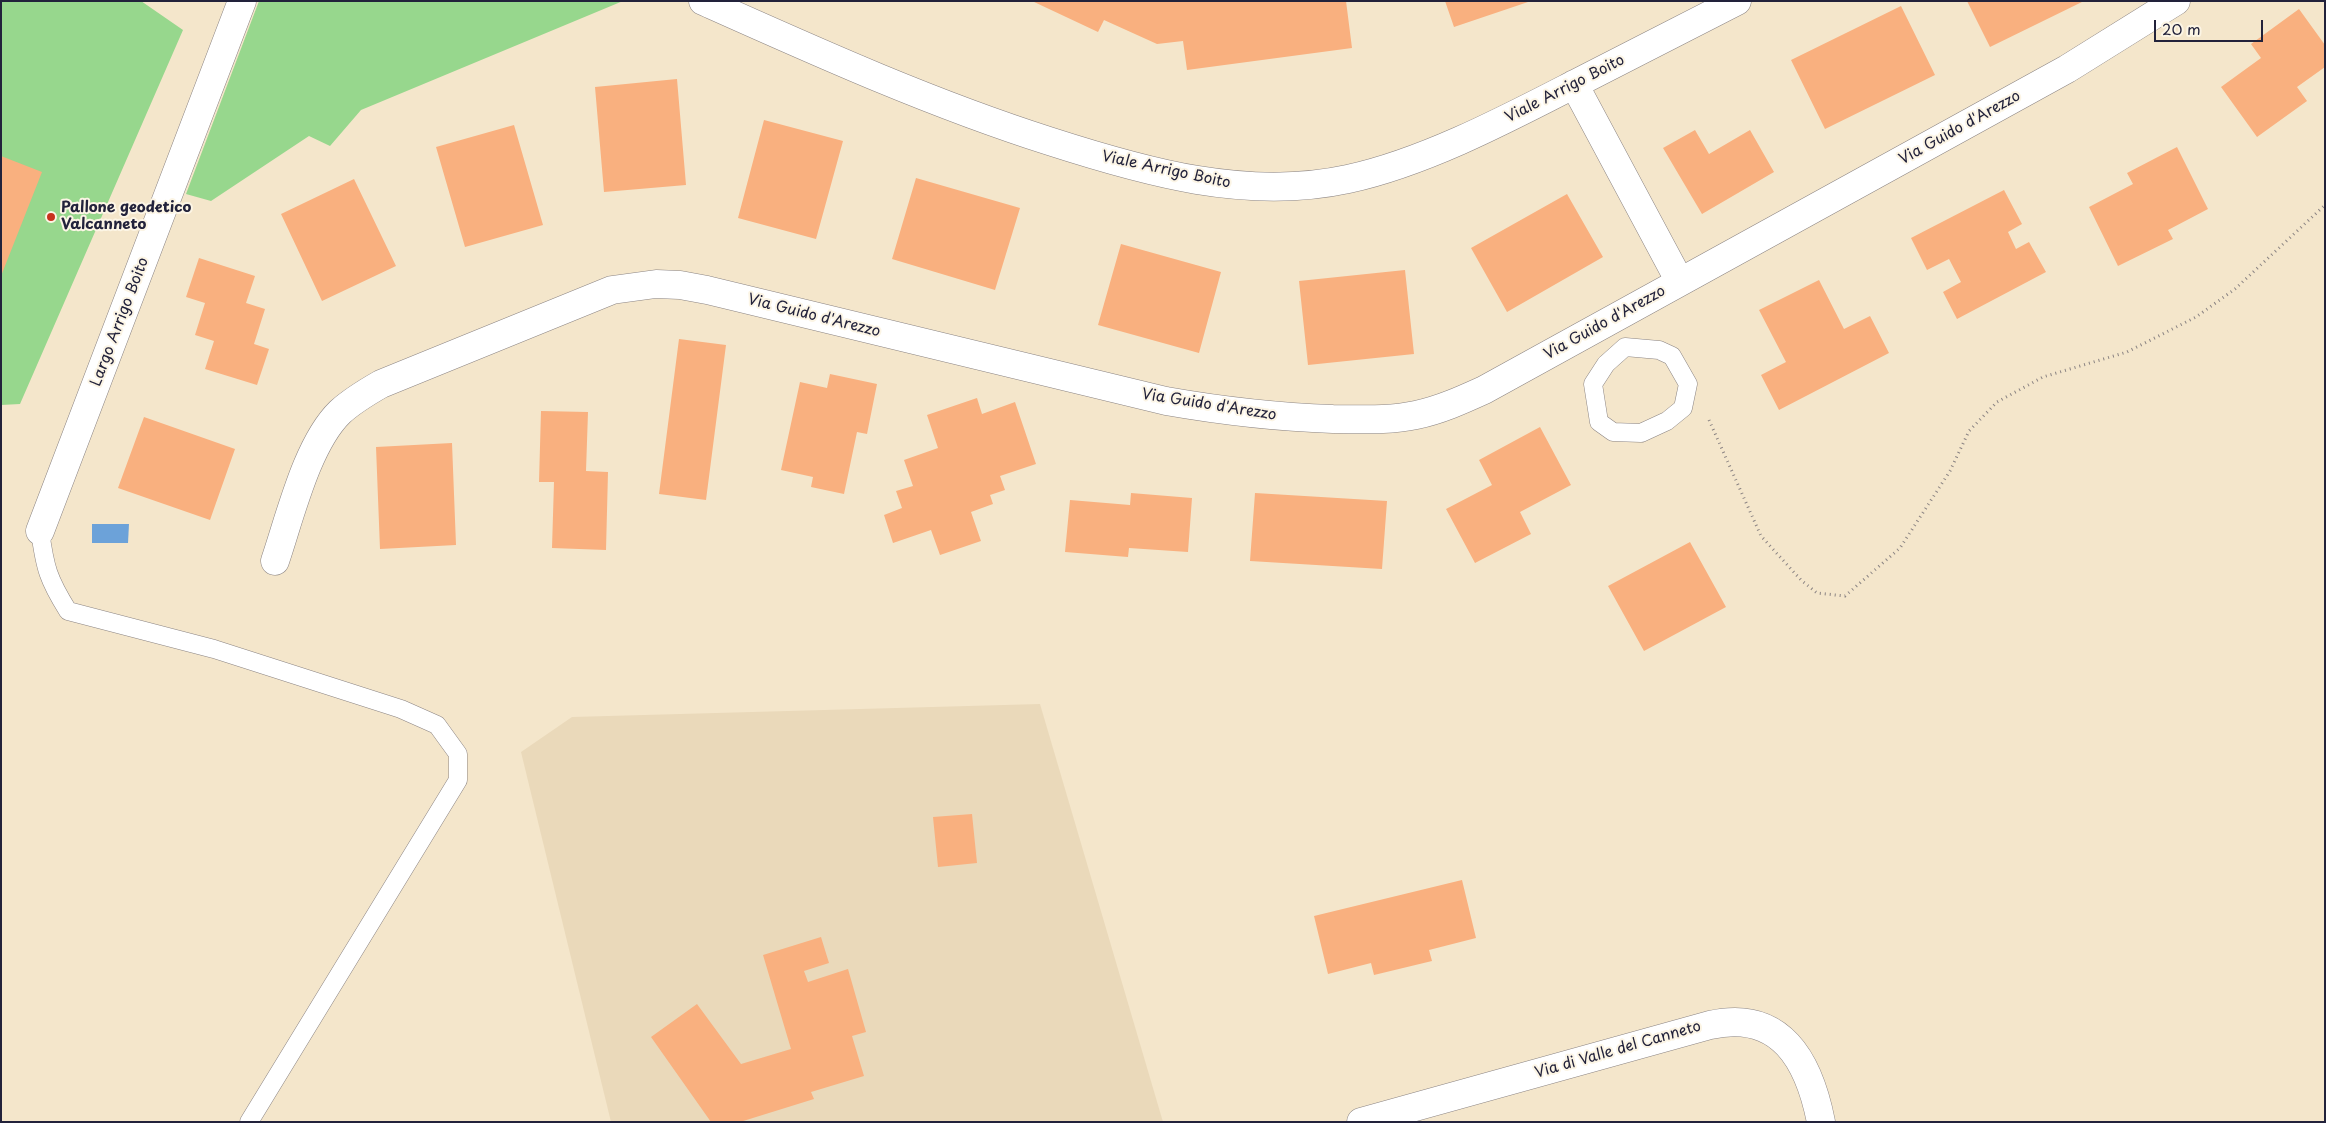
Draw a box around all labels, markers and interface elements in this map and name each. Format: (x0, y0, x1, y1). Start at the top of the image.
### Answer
scale bar (2156, 10, 2265, 42)
text: 20 m (2162, 17, 2201, 40)
street label: Viale Arrigo Boito (1502, 51, 1628, 127)
street label: Via Guido d'Arezzo (1896, 87, 2024, 169)
street label: Viale Arrigo Boito (1100, 148, 1232, 192)
place label: Pallone geodetico Valcanneto (61, 199, 191, 234)
marker: Pallone geodetico Valcanneto (45, 211, 57, 223)
street label: Largo Arrigo Boito (87, 255, 153, 389)
street label: Via Guido d'Arezzo (1541, 282, 1669, 364)
street label: Via Guido d'Arezzo (746, 291, 882, 341)
street label: Via Guido d'Arezzo (1140, 385, 1278, 425)
street label: Via di Valle del Canneto (1533, 1018, 1703, 1082)

